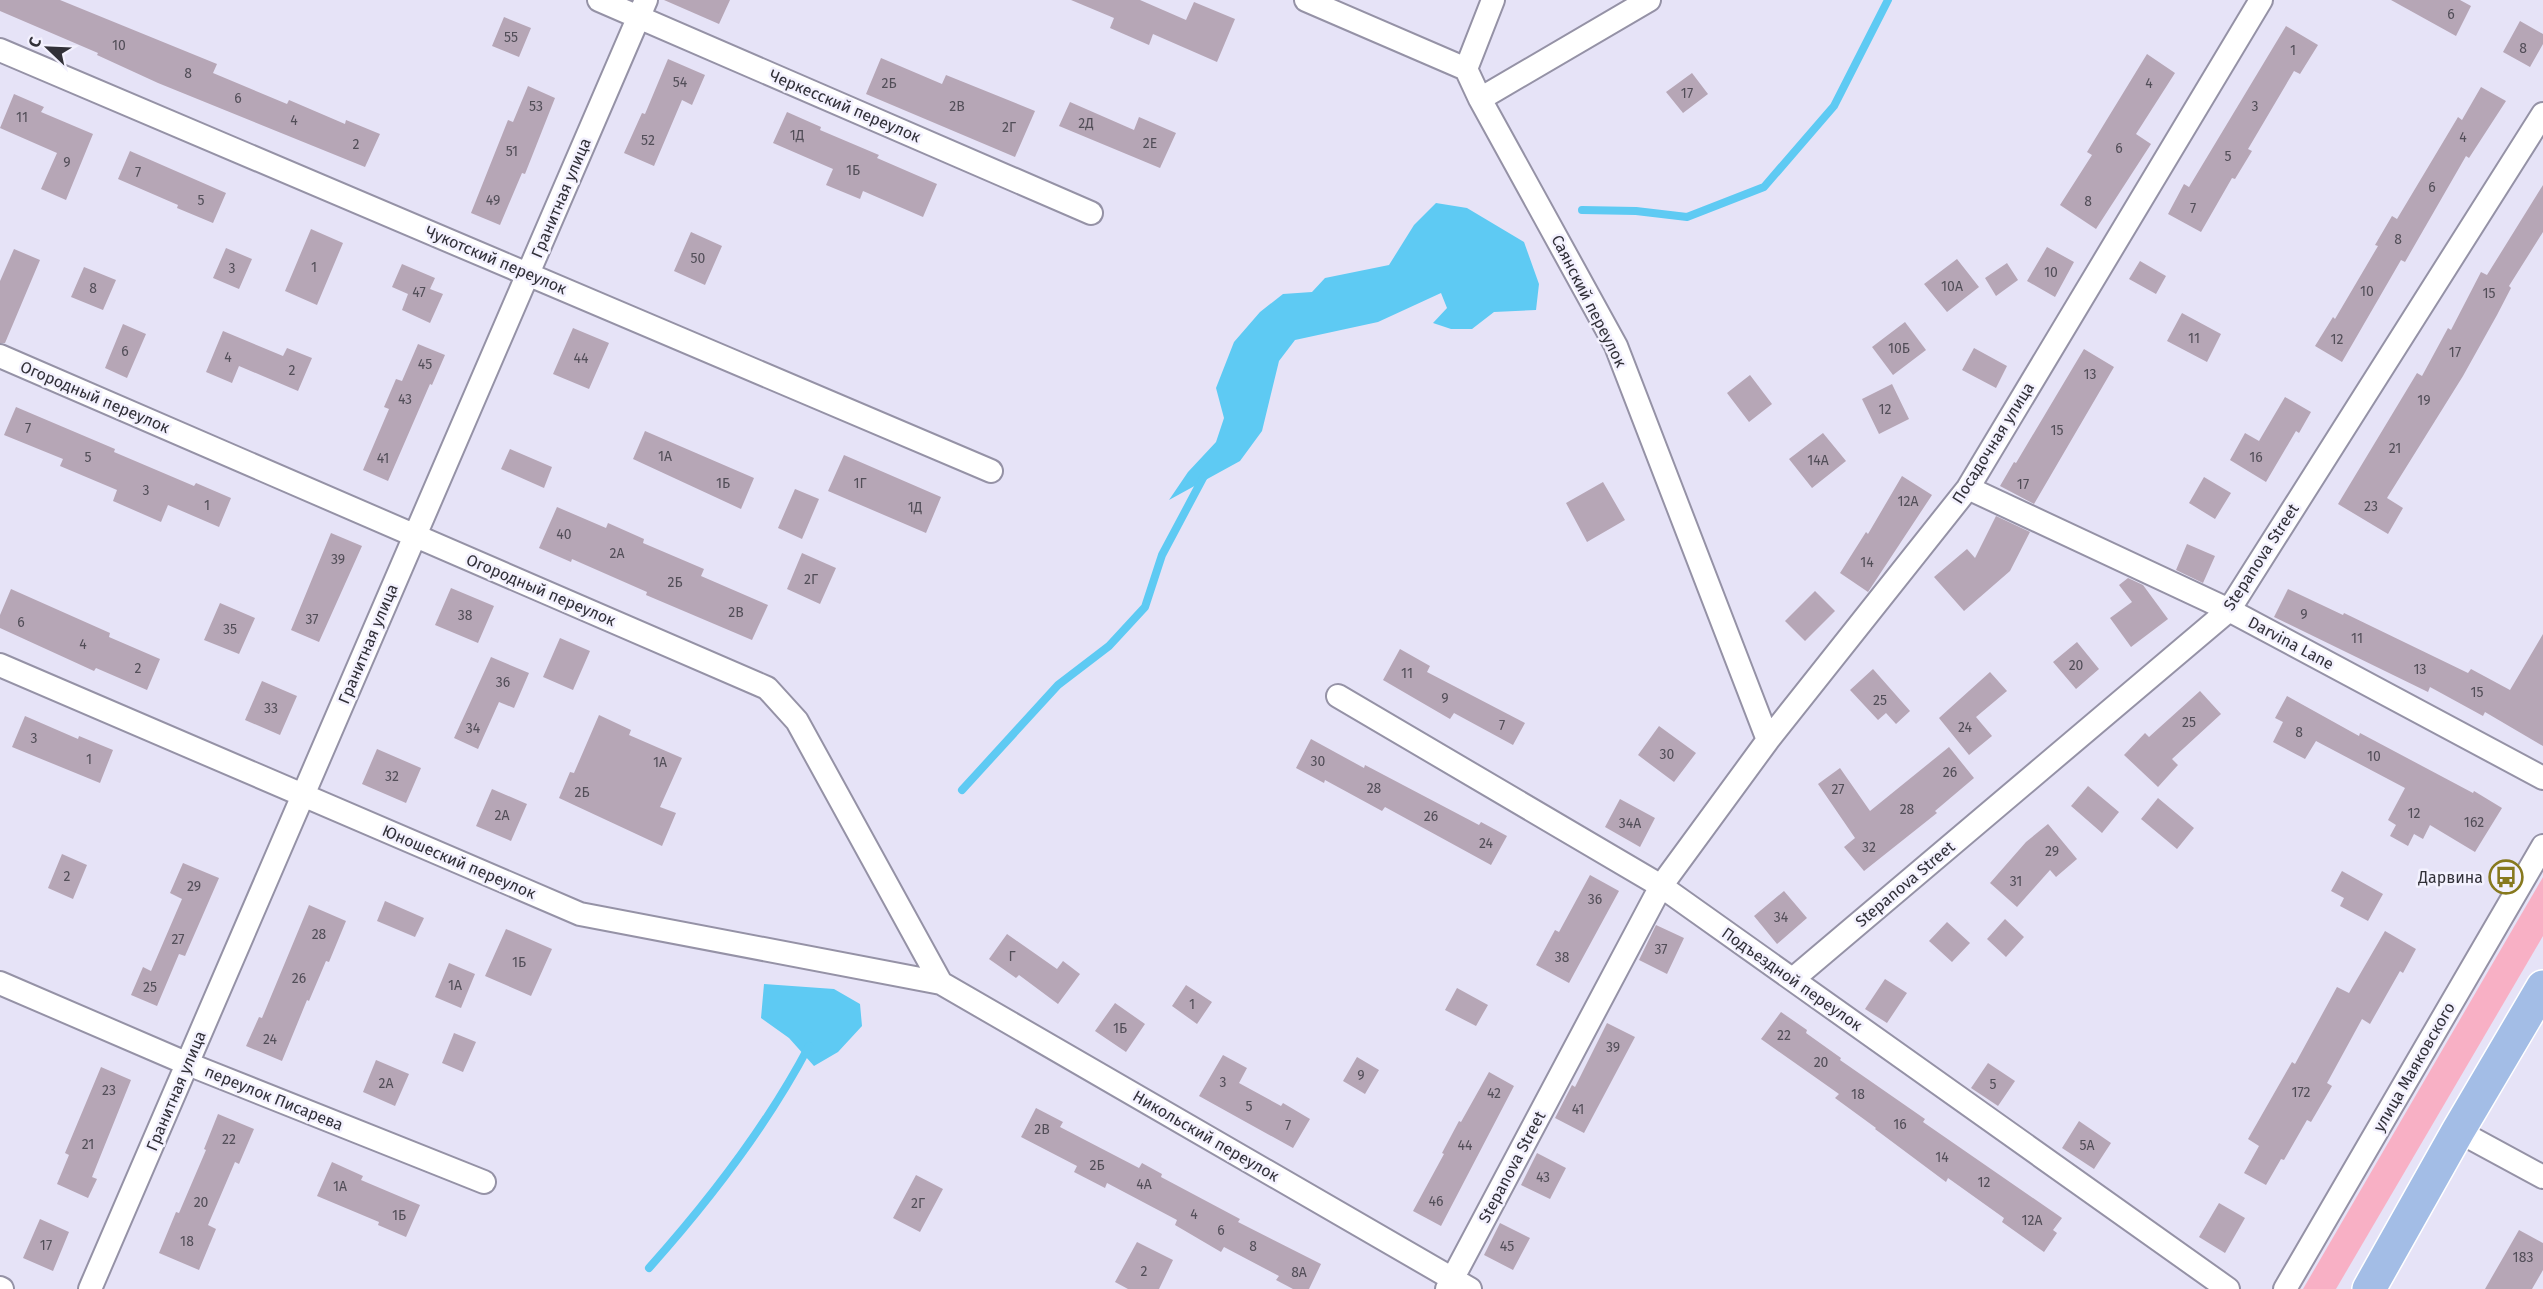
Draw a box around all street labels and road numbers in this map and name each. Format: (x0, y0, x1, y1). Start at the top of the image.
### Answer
street label: Черкесский переулок (766, 66, 924, 147)
street label: Гранитная улица (527, 135, 595, 261)
street label: Чукотский переулок (422, 222, 570, 299)
street label: Саянский переулок (1547, 232, 1631, 371)
street label: Огородный переулок (17, 357, 173, 437)
street label: Посадочная улица (1948, 379, 2038, 507)
street label: Stepanova Street (2219, 500, 2303, 614)
street label: Огородный переулок (463, 550, 619, 630)
street label: Гранитная улица (334, 581, 402, 707)
street label: Darvina Lane (2245, 612, 2337, 674)
street label: Юношеский переулок (379, 821, 539, 903)
street label: Stepanova Street (1852, 837, 1959, 931)
street label: Подъездной переулок (1718, 923, 1866, 1035)
street label: улица Маяковского (2369, 999, 2459, 1135)
street label: Гранитная улица (142, 1028, 210, 1154)
street label: переулок Писарева (202, 1062, 346, 1134)
street label: Никольский переулок (1130, 1086, 1283, 1186)
street label: Stepanova Street (1475, 1108, 1550, 1226)

